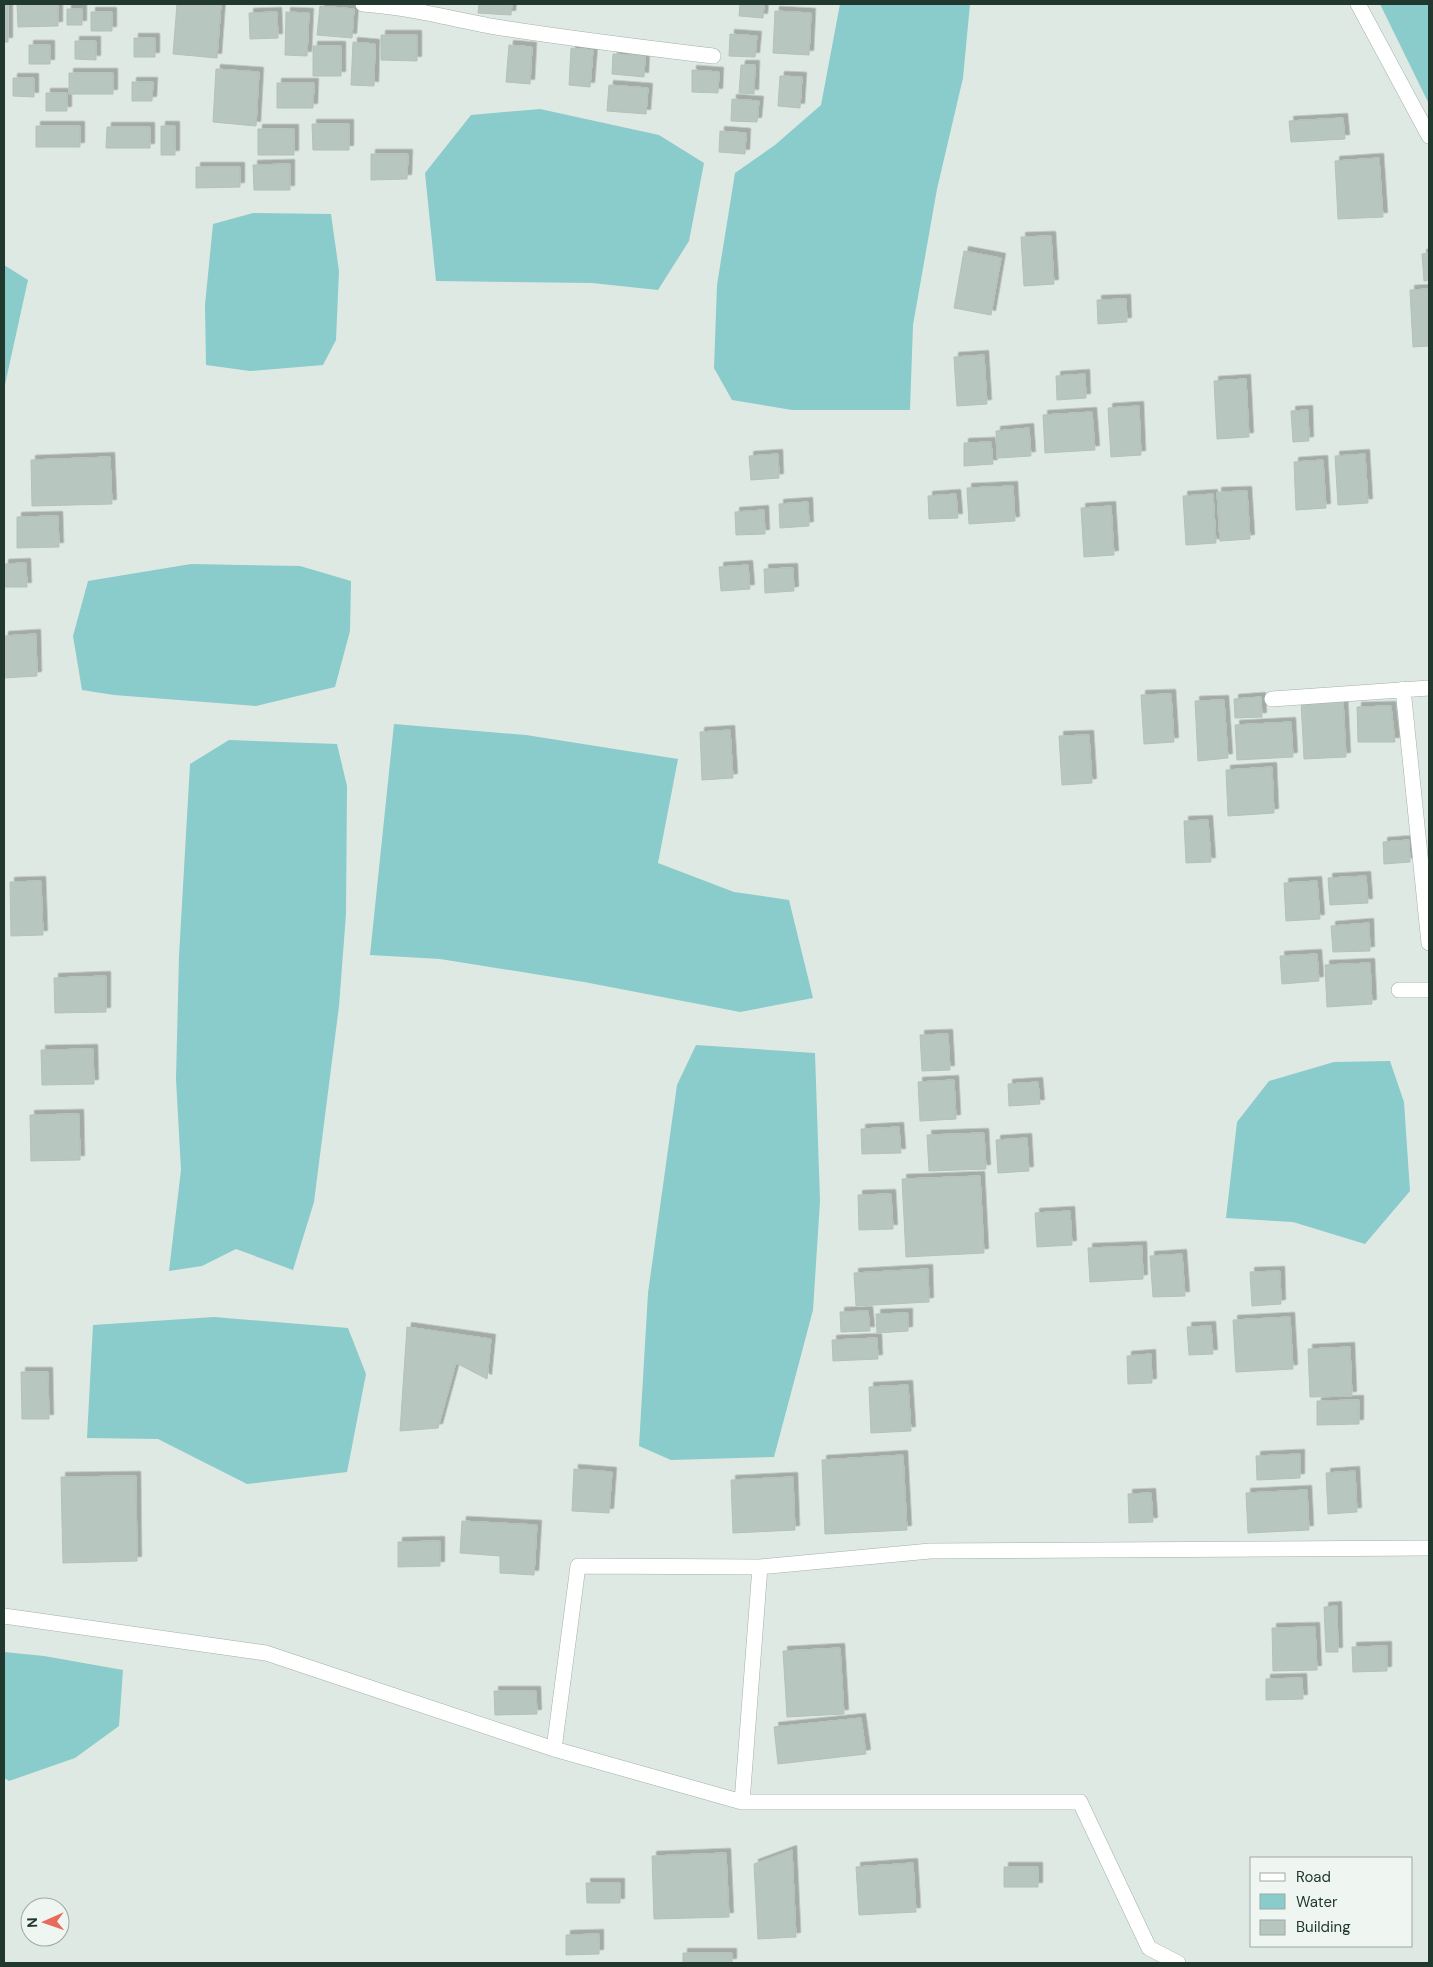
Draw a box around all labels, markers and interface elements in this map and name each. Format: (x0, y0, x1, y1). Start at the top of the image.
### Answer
legend (1250, 1857, 1413, 1947)
text: Road (1296, 1867, 1331, 1887)
text: Water (1296, 1892, 1338, 1912)
north arrow (20, 1897, 70, 1947)
text: N (23, 1917, 41, 1928)
text: Building (1296, 1917, 1351, 1937)

